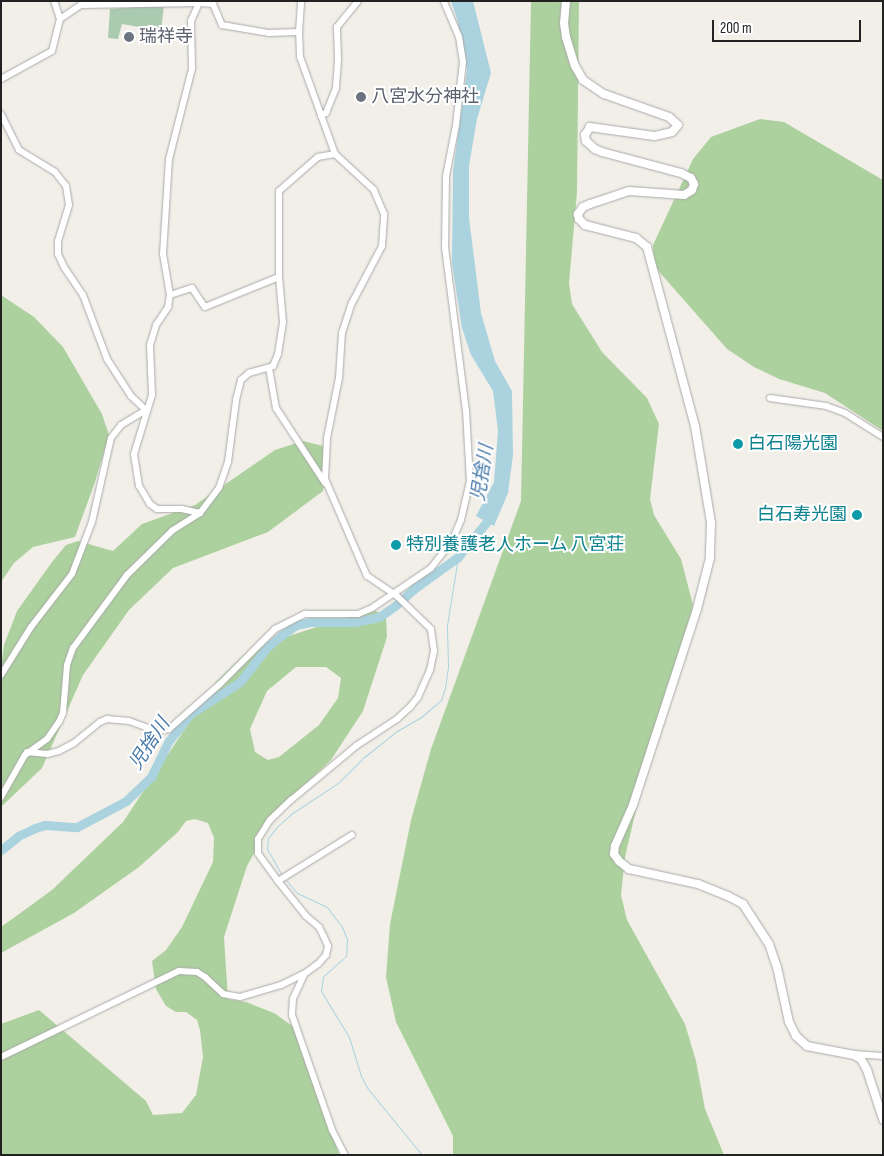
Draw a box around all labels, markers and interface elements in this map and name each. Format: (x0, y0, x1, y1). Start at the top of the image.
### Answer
scale bar (714, 10, 863, 42)
text: 200 m (720, 19, 752, 38)
place label: 瑞祥寺 (139, 26, 193, 48)
marker: 瑞祥寺 (123, 31, 135, 43)
place label: 八宮水分神社 (371, 86, 479, 108)
marker: 八宮水分神社 (355, 91, 367, 103)
place label: 白石陽光園 (748, 433, 838, 455)
marker: 白石陽光園 (732, 438, 744, 450)
water label: 児捨川 (467, 443, 499, 503)
place label: 白石寿光園 (757, 504, 847, 526)
marker: 白石寿光園 (851, 509, 863, 521)
place label: 特別養護老人ホーム 八宮荘 (406, 534, 625, 556)
marker: 特別養護老人ホーム 八宮荘 (390, 539, 402, 551)
water label: 児捨川 (125, 714, 175, 774)

